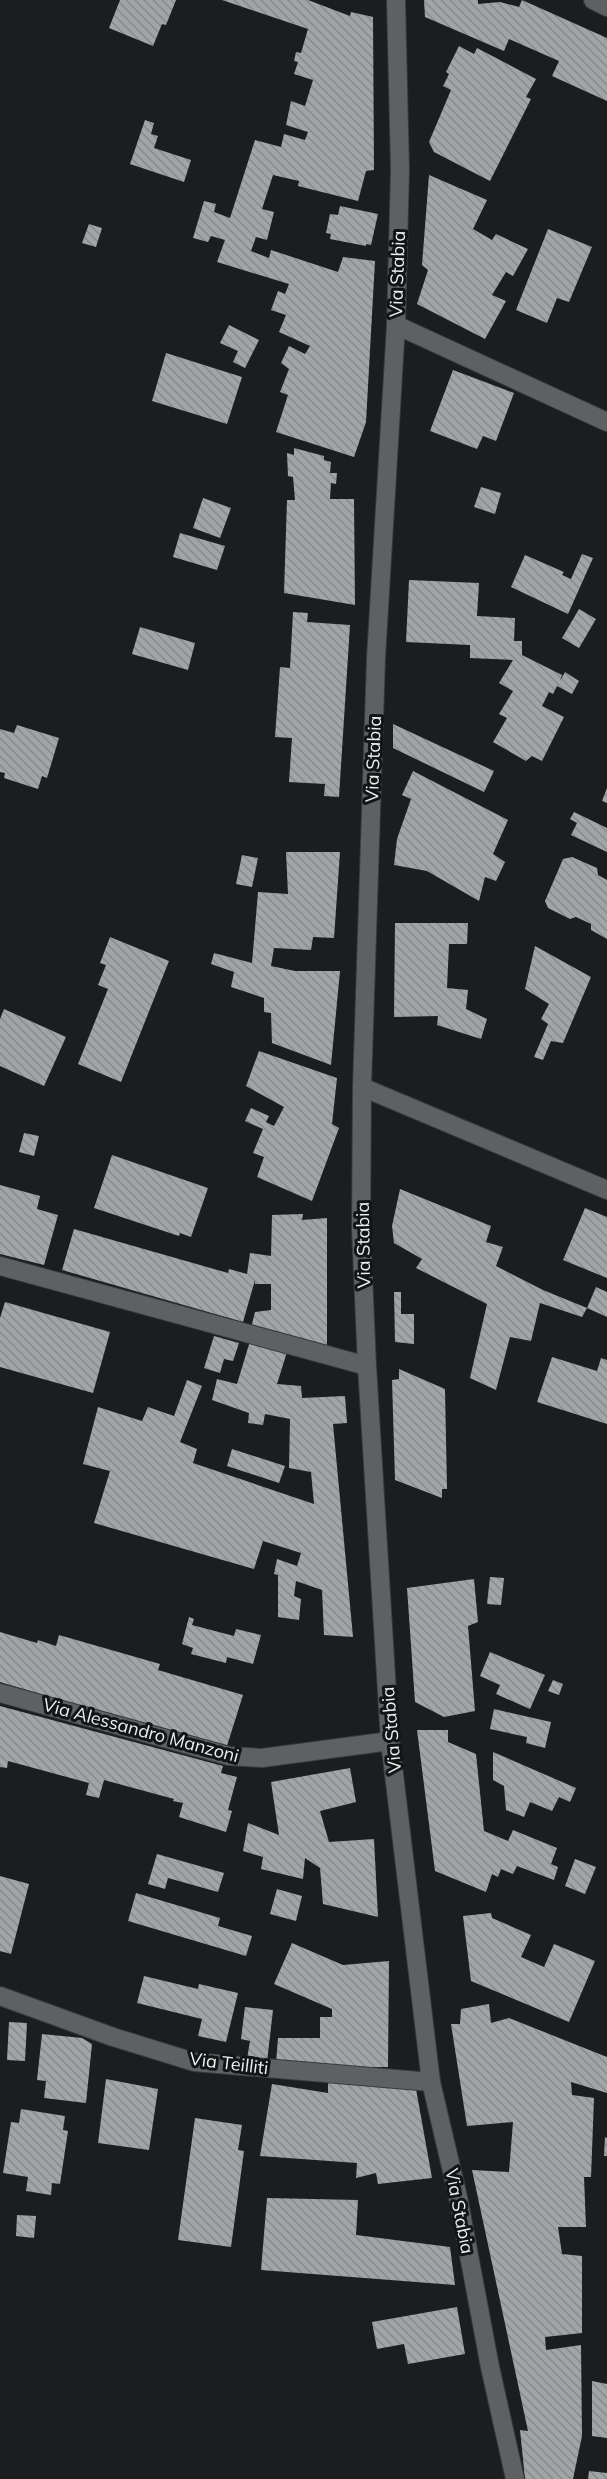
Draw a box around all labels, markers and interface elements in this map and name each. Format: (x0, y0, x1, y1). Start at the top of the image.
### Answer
street label: Via Stabia (384, 230, 410, 318)
street label: Via Stabia (360, 715, 386, 803)
street label: Via Stabia (351, 1202, 375, 1288)
street label: Via Stabia (376, 1686, 406, 1774)
street label: Via Alessandro Manzoni (40, 1693, 242, 1767)
street label: Via Teilliti (188, 2047, 270, 2079)
street label: Via Stabia (440, 2166, 480, 2256)

